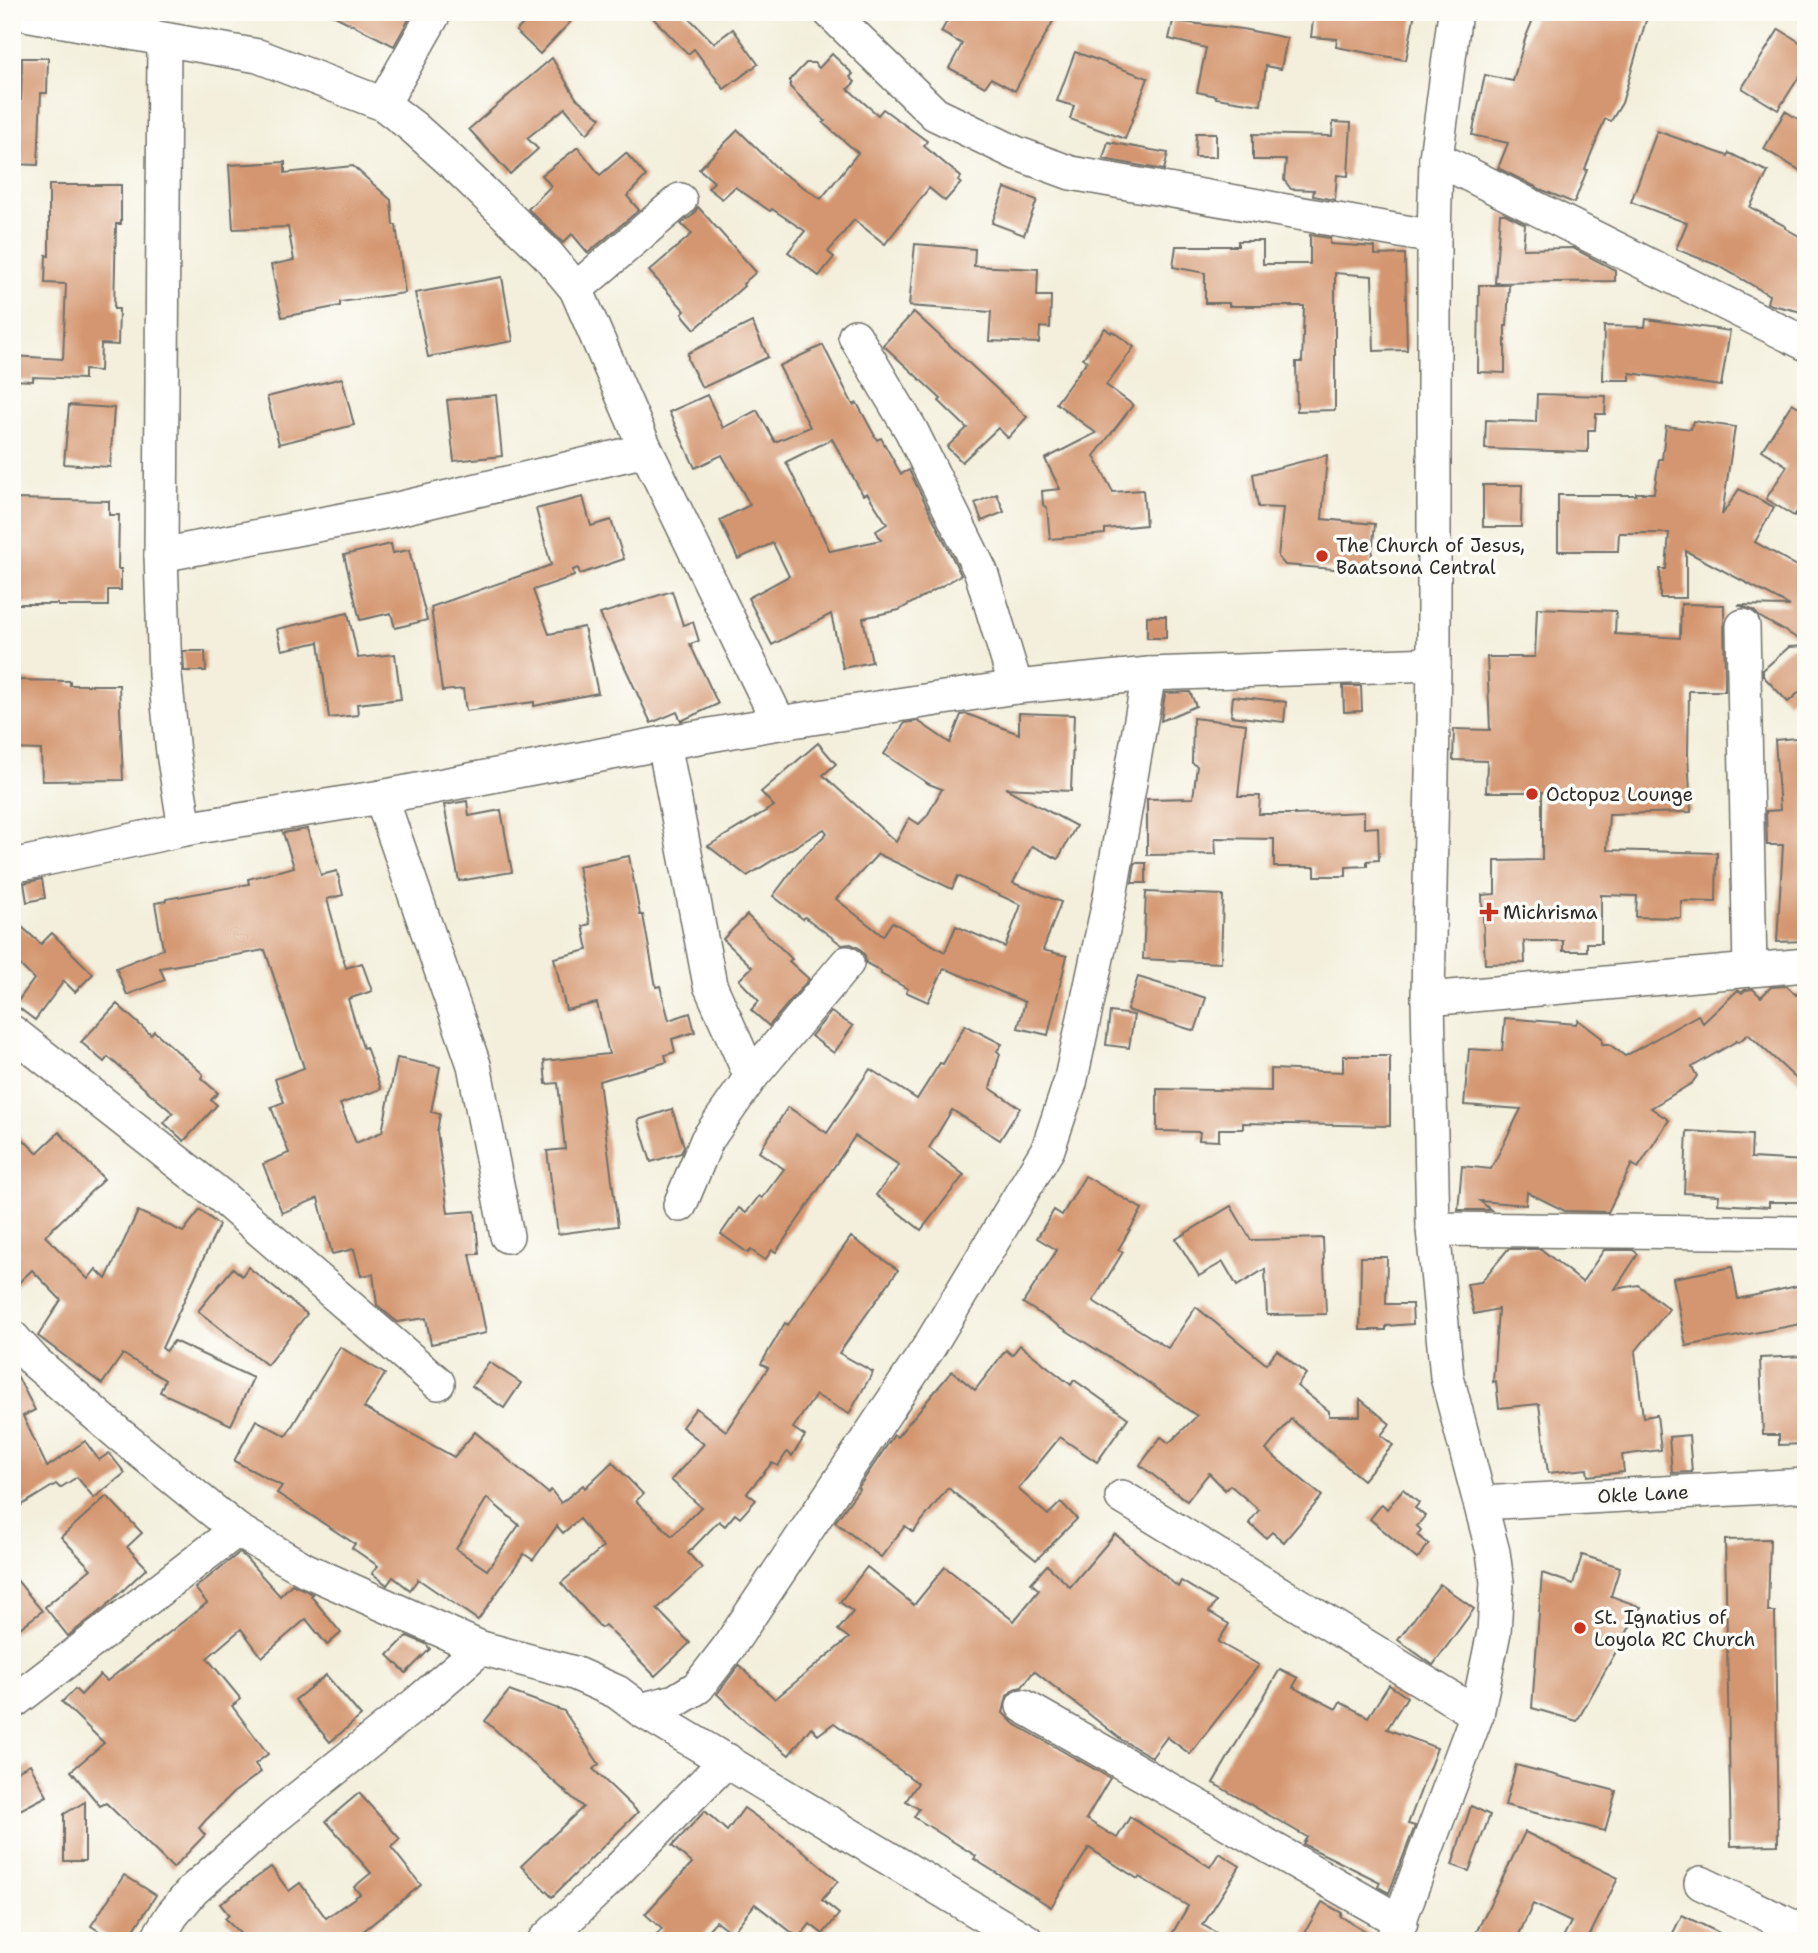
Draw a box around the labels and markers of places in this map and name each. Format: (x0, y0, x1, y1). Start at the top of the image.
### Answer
place label: The Church of Jesus, Baatsona Central (1336, 533, 1525, 580)
marker: The Church of Jesus, Baatsona Central (1314, 548, 1330, 564)
place label: Octopuz Lounge (1546, 782, 1693, 807)
marker: Octopuz Lounge (1524, 786, 1540, 802)
place label: Michrisma (1503, 900, 1598, 925)
marker: Michrisma (1481, 904, 1497, 920)
place label: St. Ignatius of Loyola RC Church (1594, 1605, 1755, 1652)
marker: St. Ignatius of Loyola RC Church (1572, 1620, 1588, 1636)

